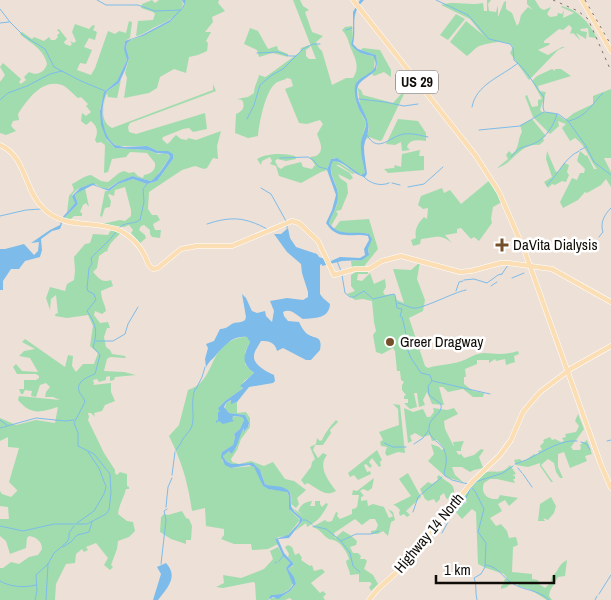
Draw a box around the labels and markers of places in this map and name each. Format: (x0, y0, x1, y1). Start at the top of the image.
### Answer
place label: DaVita Dialysis (513, 234, 598, 255)
marker: DaVita Dialysis (495, 238, 509, 252)
place label: Greer Dragway (400, 331, 484, 352)
marker: Greer Dragway (384, 336, 396, 348)

